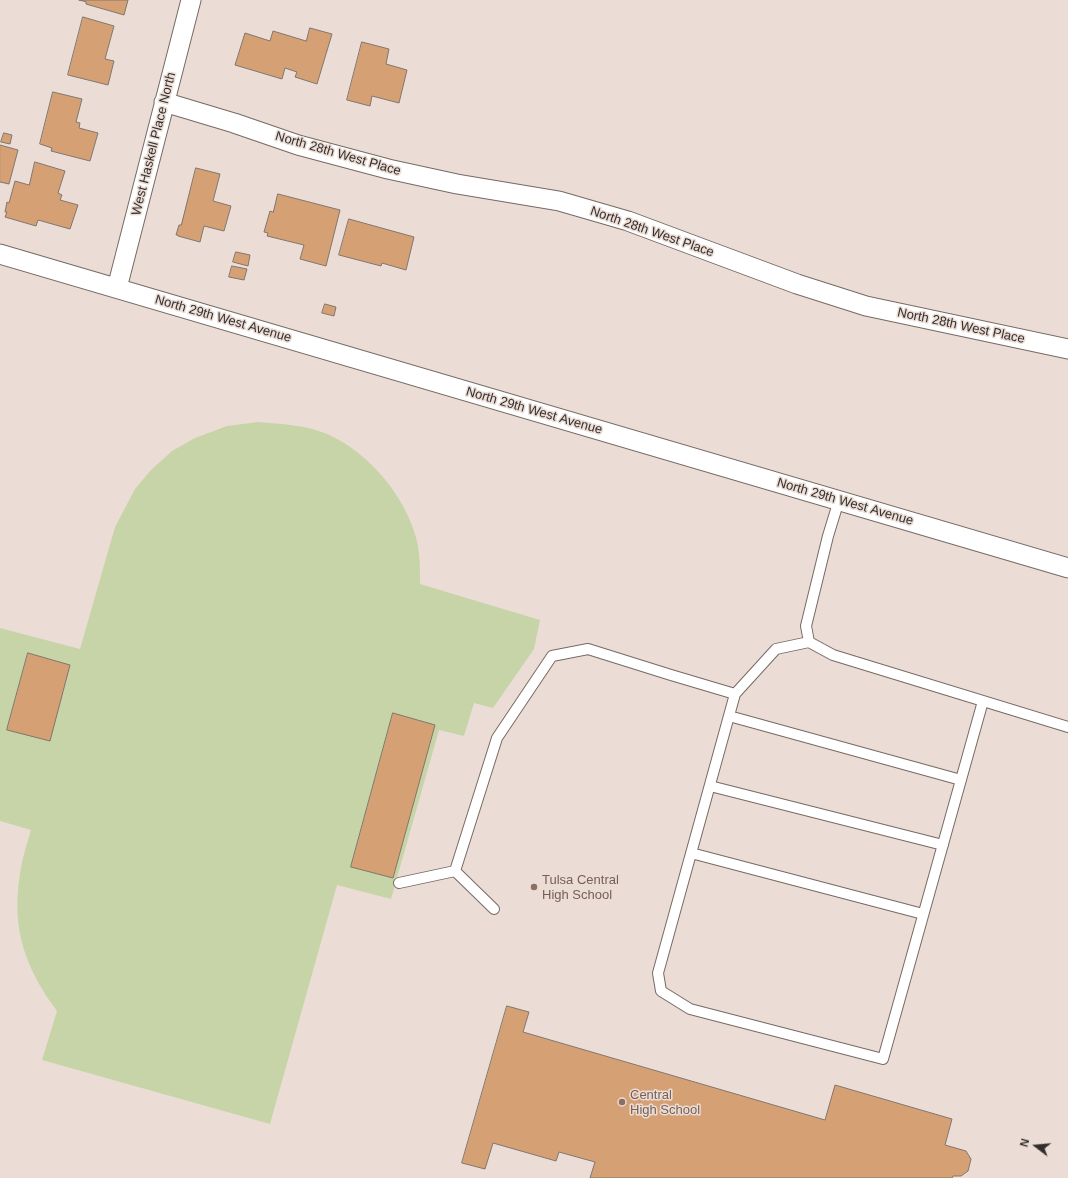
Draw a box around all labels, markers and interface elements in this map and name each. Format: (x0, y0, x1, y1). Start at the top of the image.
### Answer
street label: West Haskell Place North (129, 71, 179, 217)
street label: North 28th West Place (273, 129, 403, 179)
street label: North 28th West Place (588, 203, 716, 261)
street label: North 29th West Avenue (153, 292, 293, 346)
street label: North 28th West Place (896, 305, 1026, 347)
street label: North 29th West Avenue (464, 384, 604, 438)
street label: North 29th West Avenue (775, 475, 915, 529)
place label: Tulsa Central High School (542, 872, 619, 903)
marker: Tulsa Central High School (529, 882, 539, 892)
place label: Central High School (630, 1087, 700, 1118)
marker: Central High School (617, 1097, 627, 1107)
north arrow (1016, 1126, 1056, 1166)
text: N (1018, 1137, 1031, 1148)

